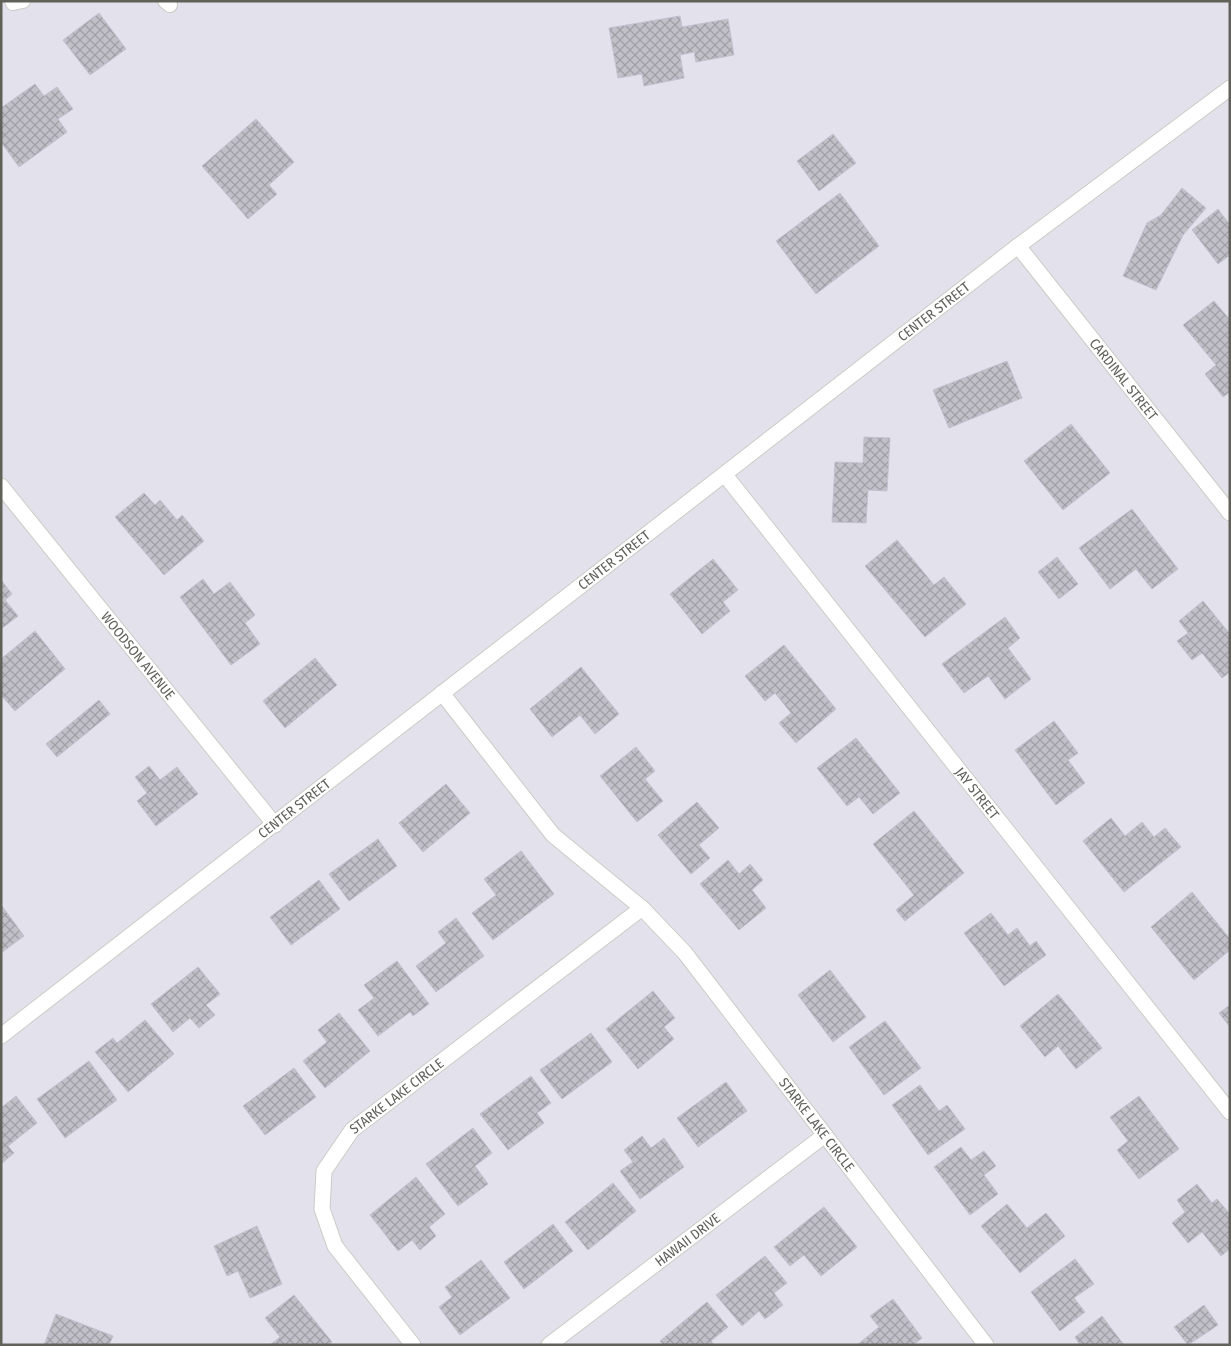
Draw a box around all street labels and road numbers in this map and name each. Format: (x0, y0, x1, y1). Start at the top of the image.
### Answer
street label: CENTER STREET (894, 278, 973, 345)
street label: CARDINAL STREET (1086, 335, 1162, 424)
street label: CENTER STREET (574, 526, 654, 593)
street label: WOODSON AVENUE (97, 608, 179, 703)
street label: JAY STREET (952, 764, 1003, 823)
street label: CENTER STREET (255, 775, 334, 842)
street label: STARKE LAKE CIRCLE (346, 1054, 447, 1137)
street label: STARKE LAKE CIRCLE (775, 1074, 858, 1175)
street label: HAWAII DRIVE (651, 1209, 724, 1270)

